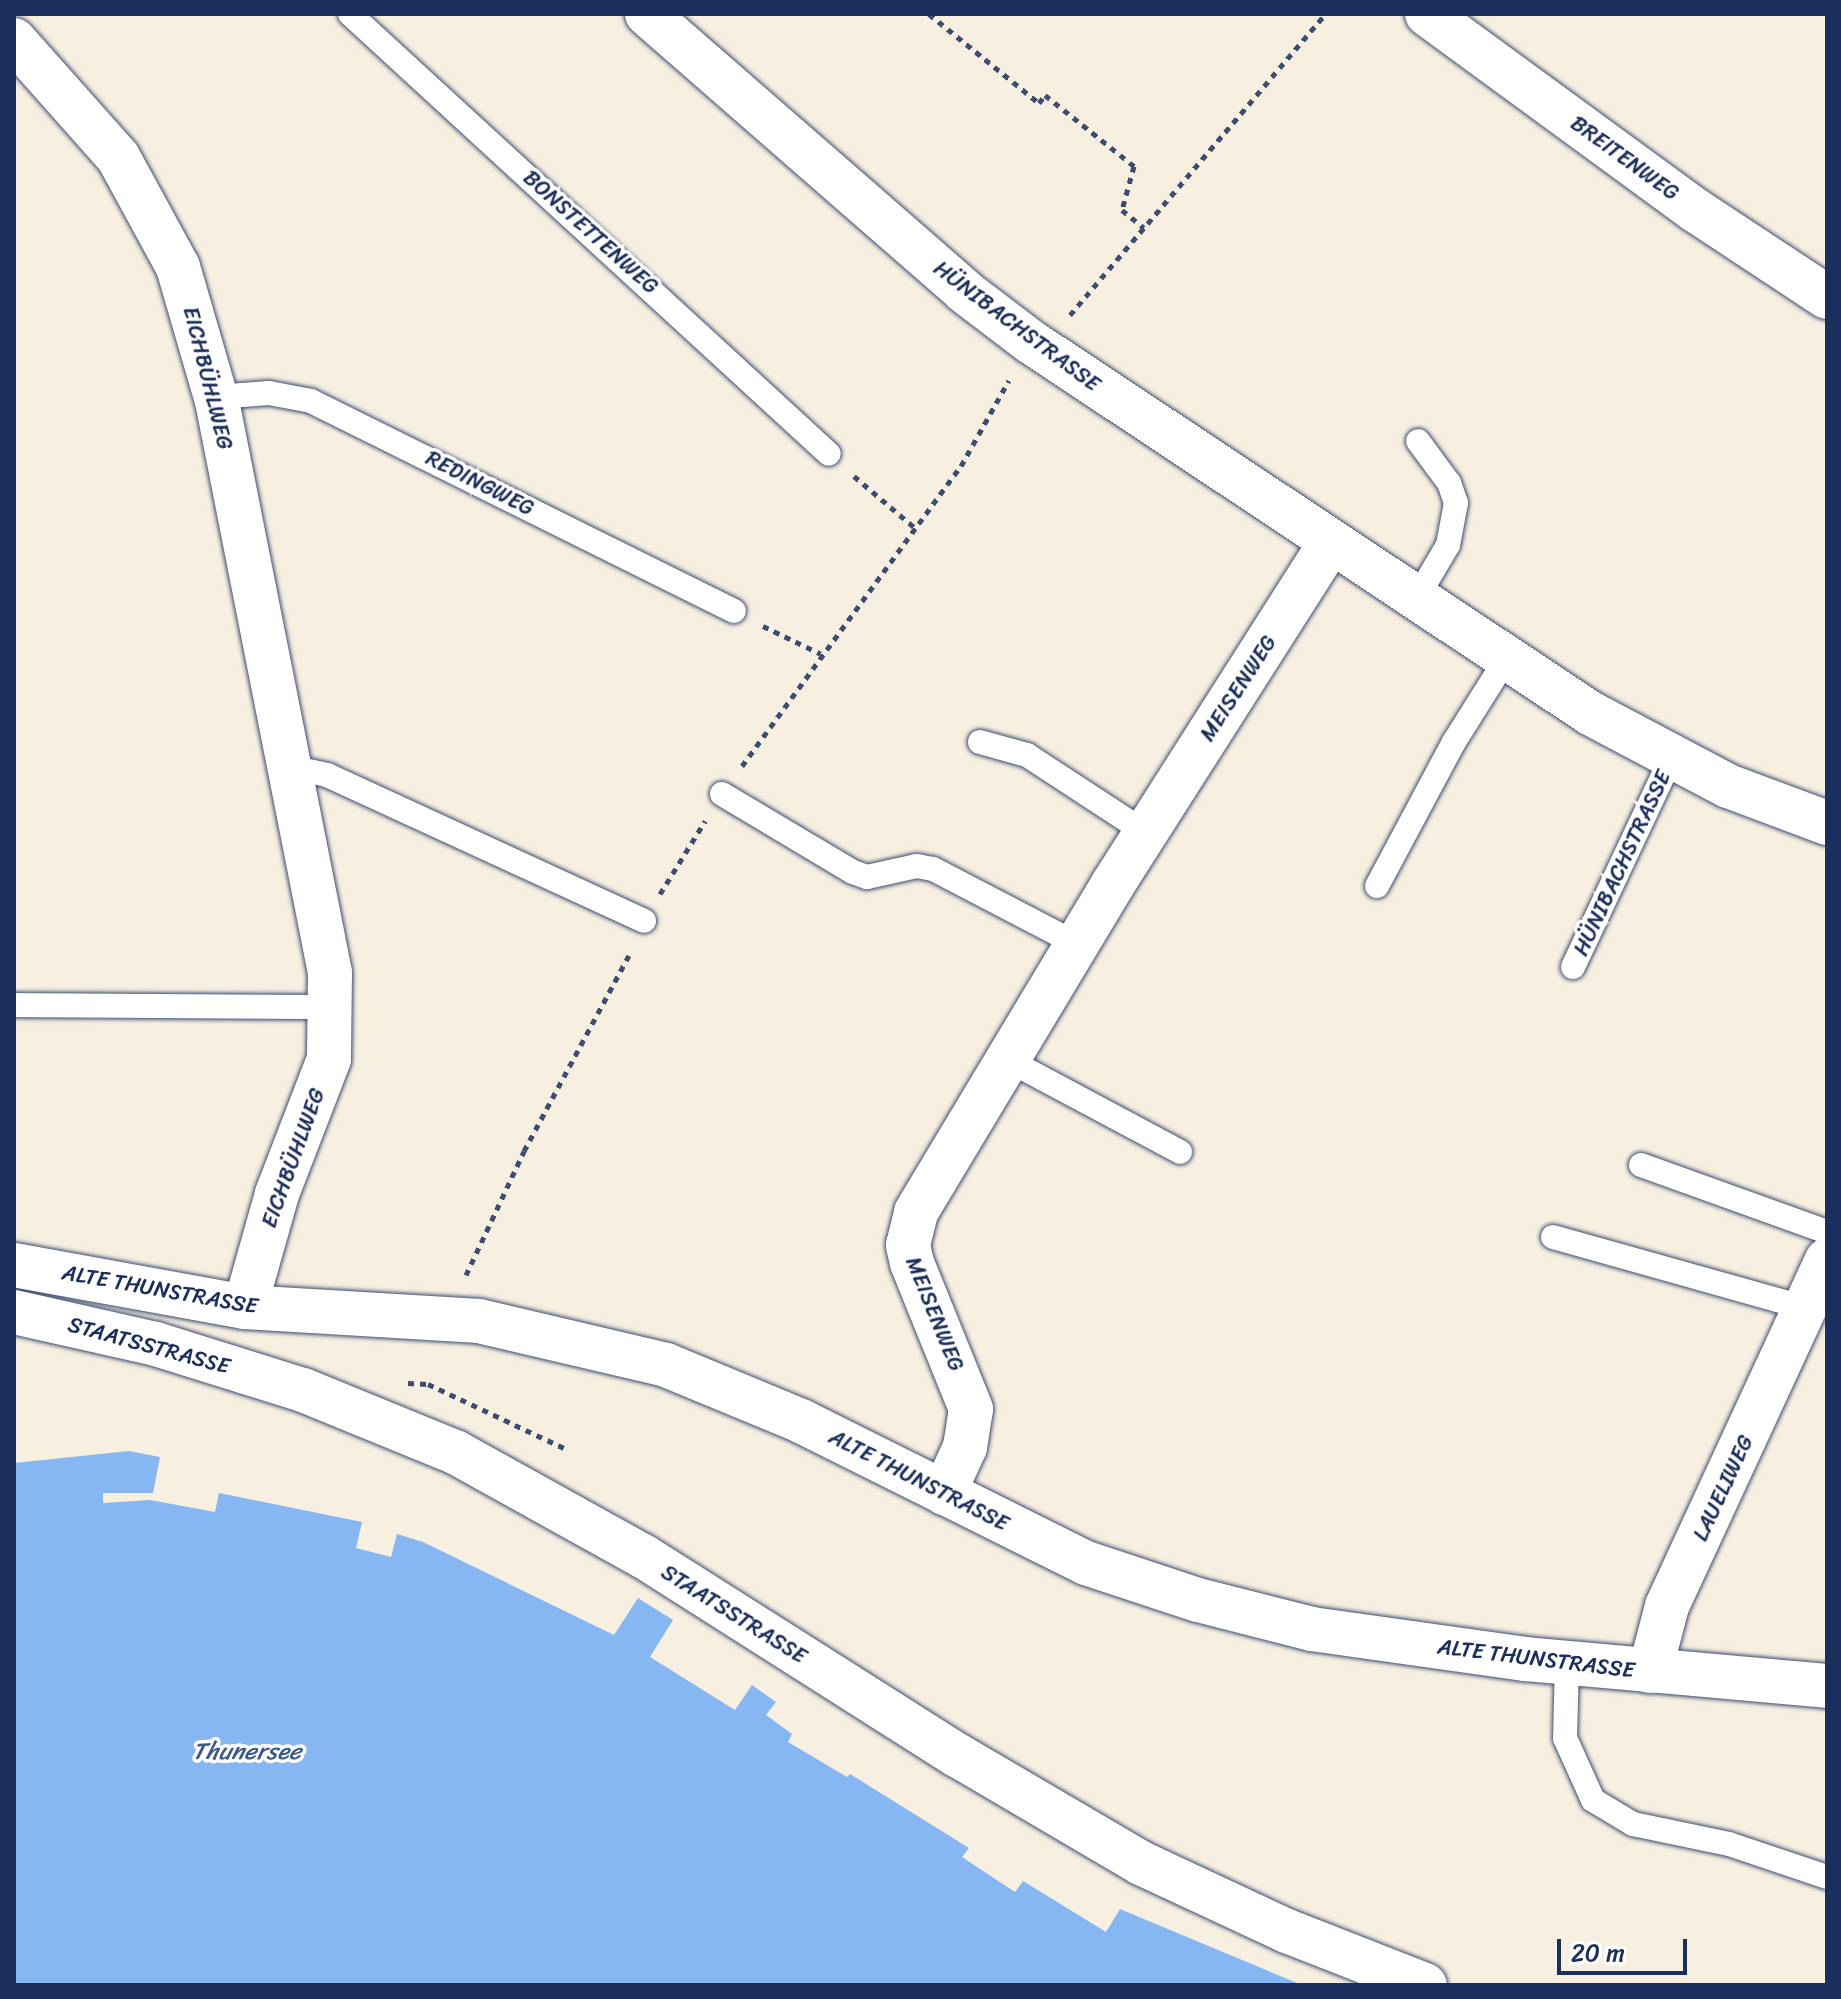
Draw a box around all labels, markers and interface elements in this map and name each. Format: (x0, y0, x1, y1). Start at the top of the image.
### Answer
street label: BREITENWEG (1566, 110, 1684, 206)
street label: BONSTETTENWEG (518, 164, 664, 300)
street label: HÜNIBACHSTRASSE (929, 255, 1105, 397)
street label: EICHBÜHLWEG (178, 304, 238, 452)
street label: REDINGWEG (422, 444, 538, 522)
street label: MEISENWEG (1194, 630, 1282, 746)
street label: HÜNIBACHSTRASSE (1567, 766, 1677, 960)
street label: EICHBÜHLWEG (256, 1085, 330, 1231)
street label: MEISENWEG (900, 1253, 970, 1375)
street label: ALTE THUNSTRASSE (58, 1258, 262, 1320)
street label: STAATSSTRASSE (65, 1311, 233, 1379)
street label: ALTE THUNSTRASSE (822, 1422, 1016, 1538)
street label: LAUELIWEG (1687, 1431, 1759, 1545)
street label: STAATSSTRASSE (656, 1559, 812, 1669)
street label: ALTE THUNSTRASSE (1433, 1632, 1639, 1684)
water label: Thunersee (193, 1738, 301, 1766)
scale bar (1561, 1923, 1691, 1973)
text: 20 m (1571, 1932, 1625, 1974)

